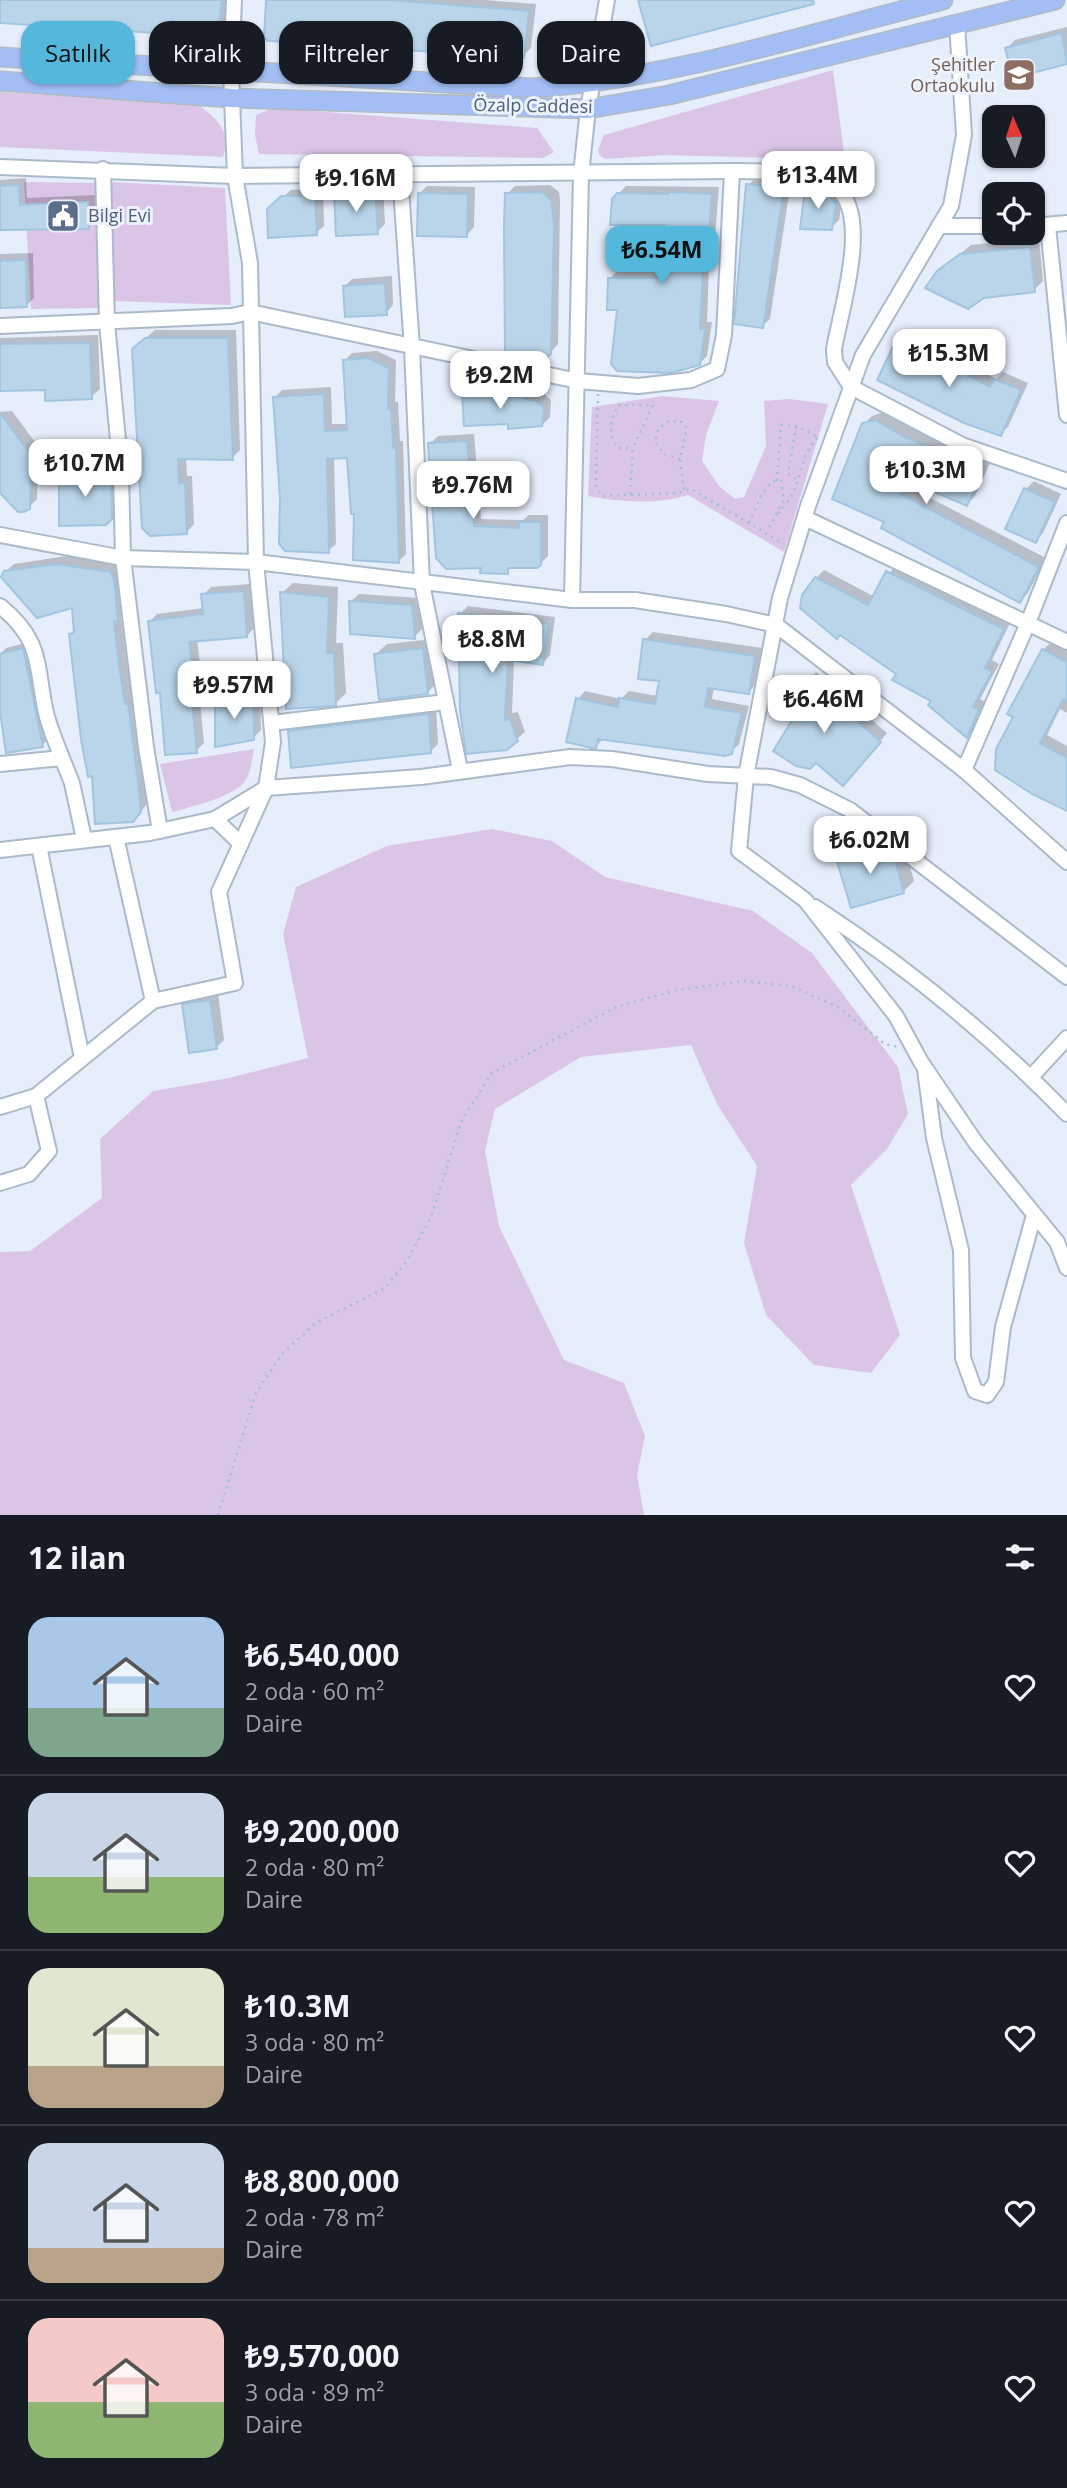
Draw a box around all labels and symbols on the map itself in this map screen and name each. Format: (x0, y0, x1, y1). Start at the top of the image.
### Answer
place label: Şehitler Ortaokulu (910, 52, 996, 97)
school or university icon: Şehitler Ortaokulu (1000, 56, 1038, 94)
street label: Özalp Caddesi (473, 92, 593, 118)
north arrow (982, 105, 1045, 168)
pin: ₺13.4M (761, 152, 875, 211)
pin: ₺9.16M (299, 154, 413, 214)
public building icon: Bilgi Evi (44, 197, 82, 235)
place label: Bilgi Evi (88, 203, 151, 227)
pin: ₺6.54M (605, 226, 719, 286)
pin: ₺15.3M (892, 330, 1006, 389)
pin: ₺9.2M (451, 352, 549, 411)
pin: ₺10.7M (28, 440, 142, 499)
pin: ₺10.3M (869, 447, 983, 506)
pin: ₺9.76M (416, 462, 530, 521)
pin: ₺8.8M (443, 616, 541, 675)
pin: ₺9.57M (177, 662, 291, 721)
pin: ₺6.46M (767, 676, 881, 735)
pin: ₺6.02M (813, 816, 927, 876)

